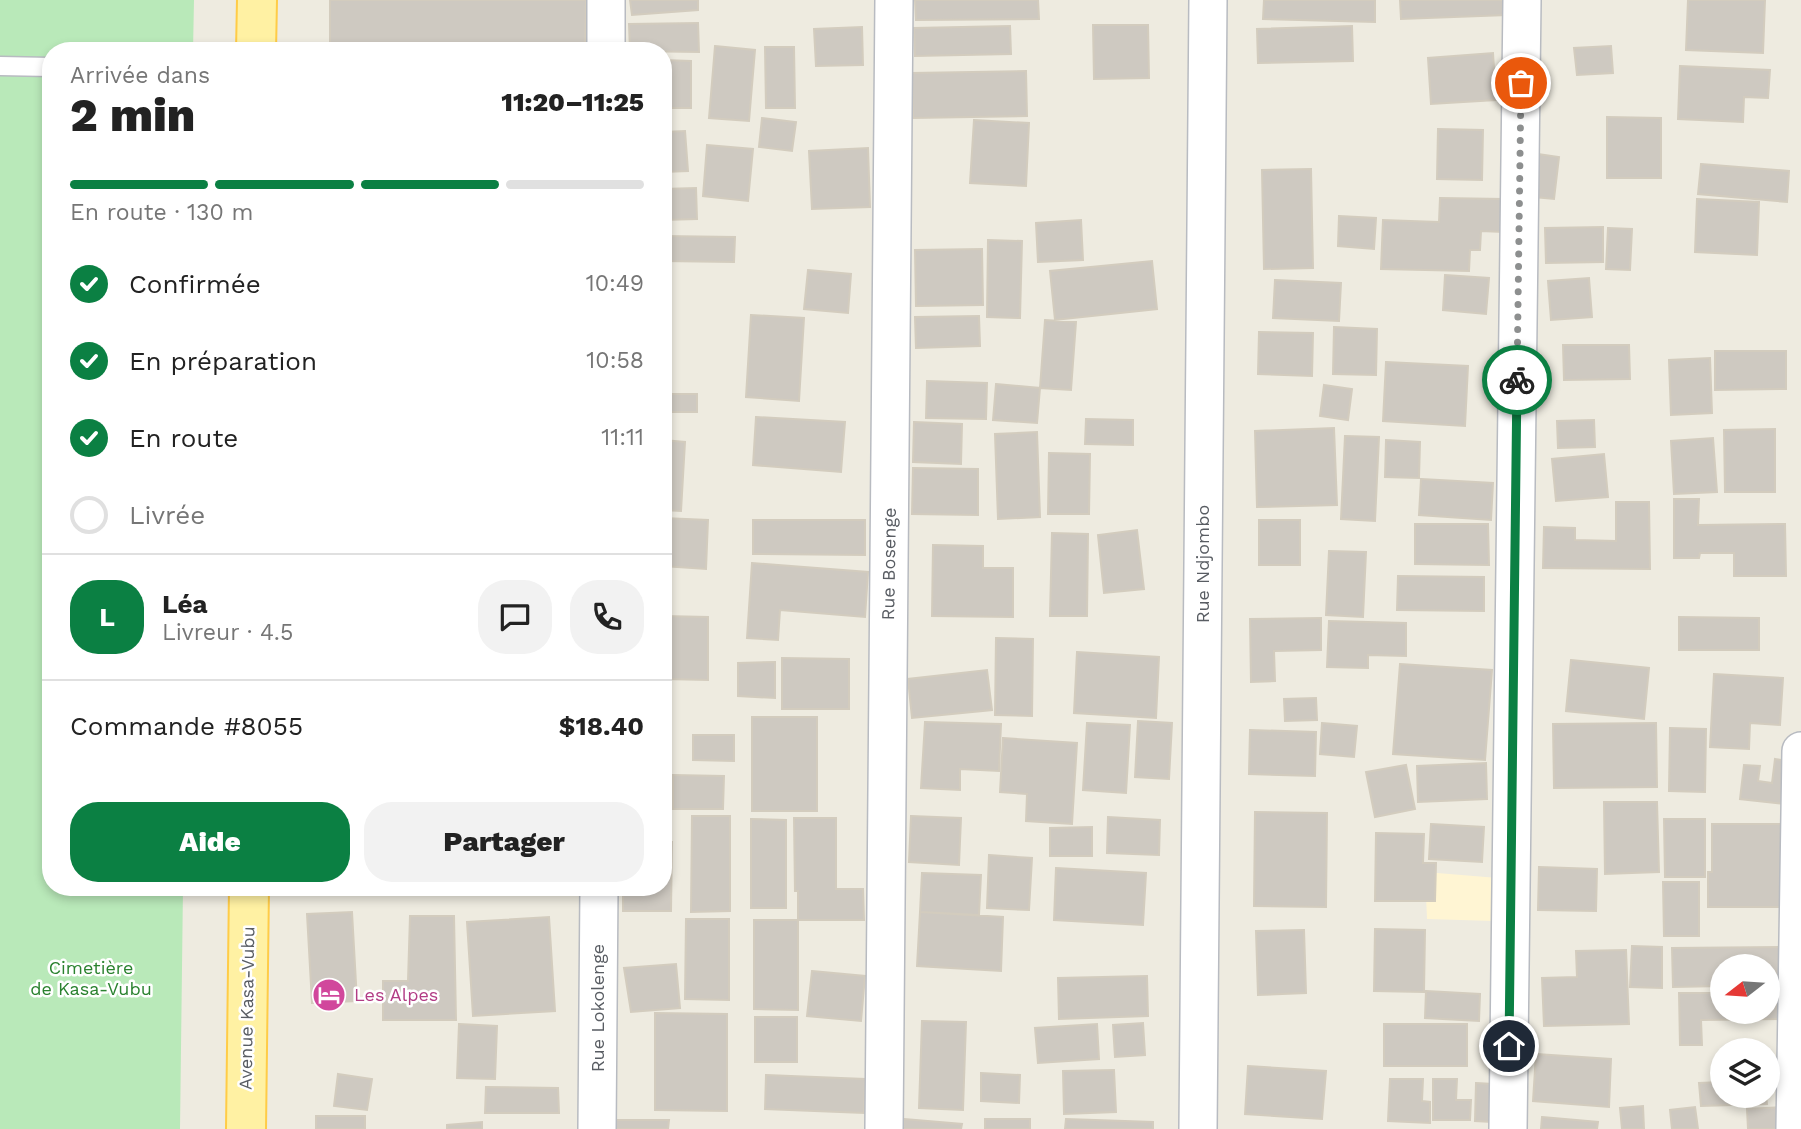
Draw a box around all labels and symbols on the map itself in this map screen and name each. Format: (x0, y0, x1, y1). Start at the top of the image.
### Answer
pin (1491, 53, 1551, 113)
courier (1482, 345, 1552, 415)
street label: Rue Ndjombo (1192, 505, 1213, 623)
street label: Rue Bosenge (877, 507, 900, 621)
street label: Avenue Kasa-Vubu (235, 926, 258, 1090)
street label: Rue Lokolenge (587, 944, 608, 1072)
north arrow (1710, 954, 1780, 1024)
park label: Cimetière de Kasa-Vubu (30, 957, 152, 999)
hotel icon: Les Alpes (310, 976, 348, 1014)
place label: Les Alpes (354, 984, 438, 1005)
pin (1479, 1016, 1539, 1076)

